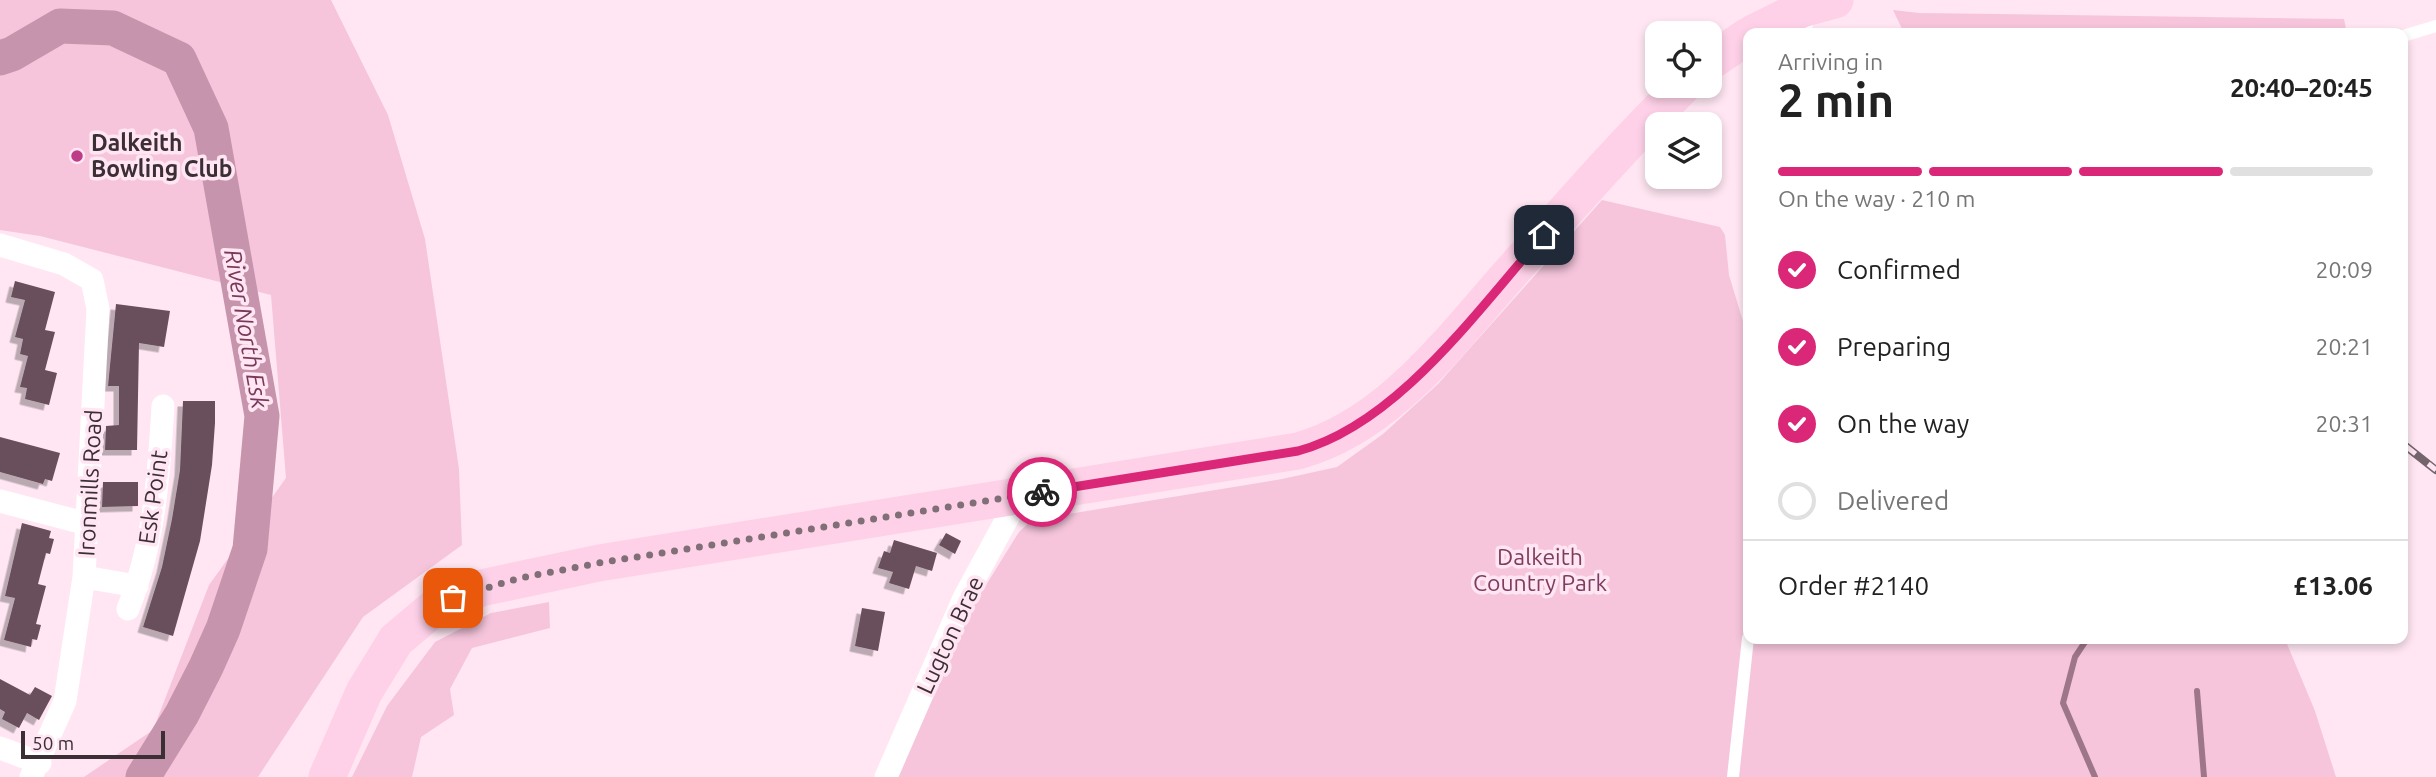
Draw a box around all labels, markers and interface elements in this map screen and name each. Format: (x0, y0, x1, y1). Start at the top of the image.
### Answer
map controls (1645, 21, 1722, 189)
button: locate (1645, 21, 1722, 98)
text: Arriving in (1778, 49, 1883, 74)
text: 20:40–20:45 (2230, 73, 2373, 102)
text: 2 min (1778, 74, 1894, 126)
button: layers (1645, 112, 1722, 189)
place label: Dalkeith Bowling Club (91, 130, 233, 181)
marker: Dalkeith Bowling Club (69, 148, 85, 164)
text: On the way · 210 m (1778, 186, 1975, 211)
pin (1514, 205, 1574, 265)
icon: home (1525, 216, 1563, 254)
water label: River North Esk (219, 247, 274, 411)
icon: check (1778, 251, 1816, 289)
text: Confirmed (1837, 255, 1961, 284)
text: 20:09 (2315, 257, 2373, 282)
icon: check (1778, 328, 1816, 366)
text: Preparing (1837, 332, 1951, 361)
text: 20:21 (2315, 334, 2373, 359)
icon: check (1778, 405, 1816, 443)
street label: Ironmills Road (73, 409, 106, 557)
text: On the way (1837, 409, 1969, 438)
text: 20:31 (2315, 411, 2373, 436)
street label: Esk Point (134, 448, 171, 545)
courier (1007, 457, 1077, 527)
icon: bike (1023, 473, 1061, 511)
text: Delivered (1837, 486, 1949, 515)
park label: Dalkeith Country Park (1473, 544, 1607, 595)
pin (423, 568, 483, 628)
text: Order #2140 (1778, 571, 1929, 600)
text: £13.06 (2293, 571, 2373, 600)
street label: Lugton Brae (911, 572, 988, 698)
icon: bag (434, 579, 472, 617)
scale bar (21, 728, 164, 760)
text: 50 m (32, 732, 74, 754)

